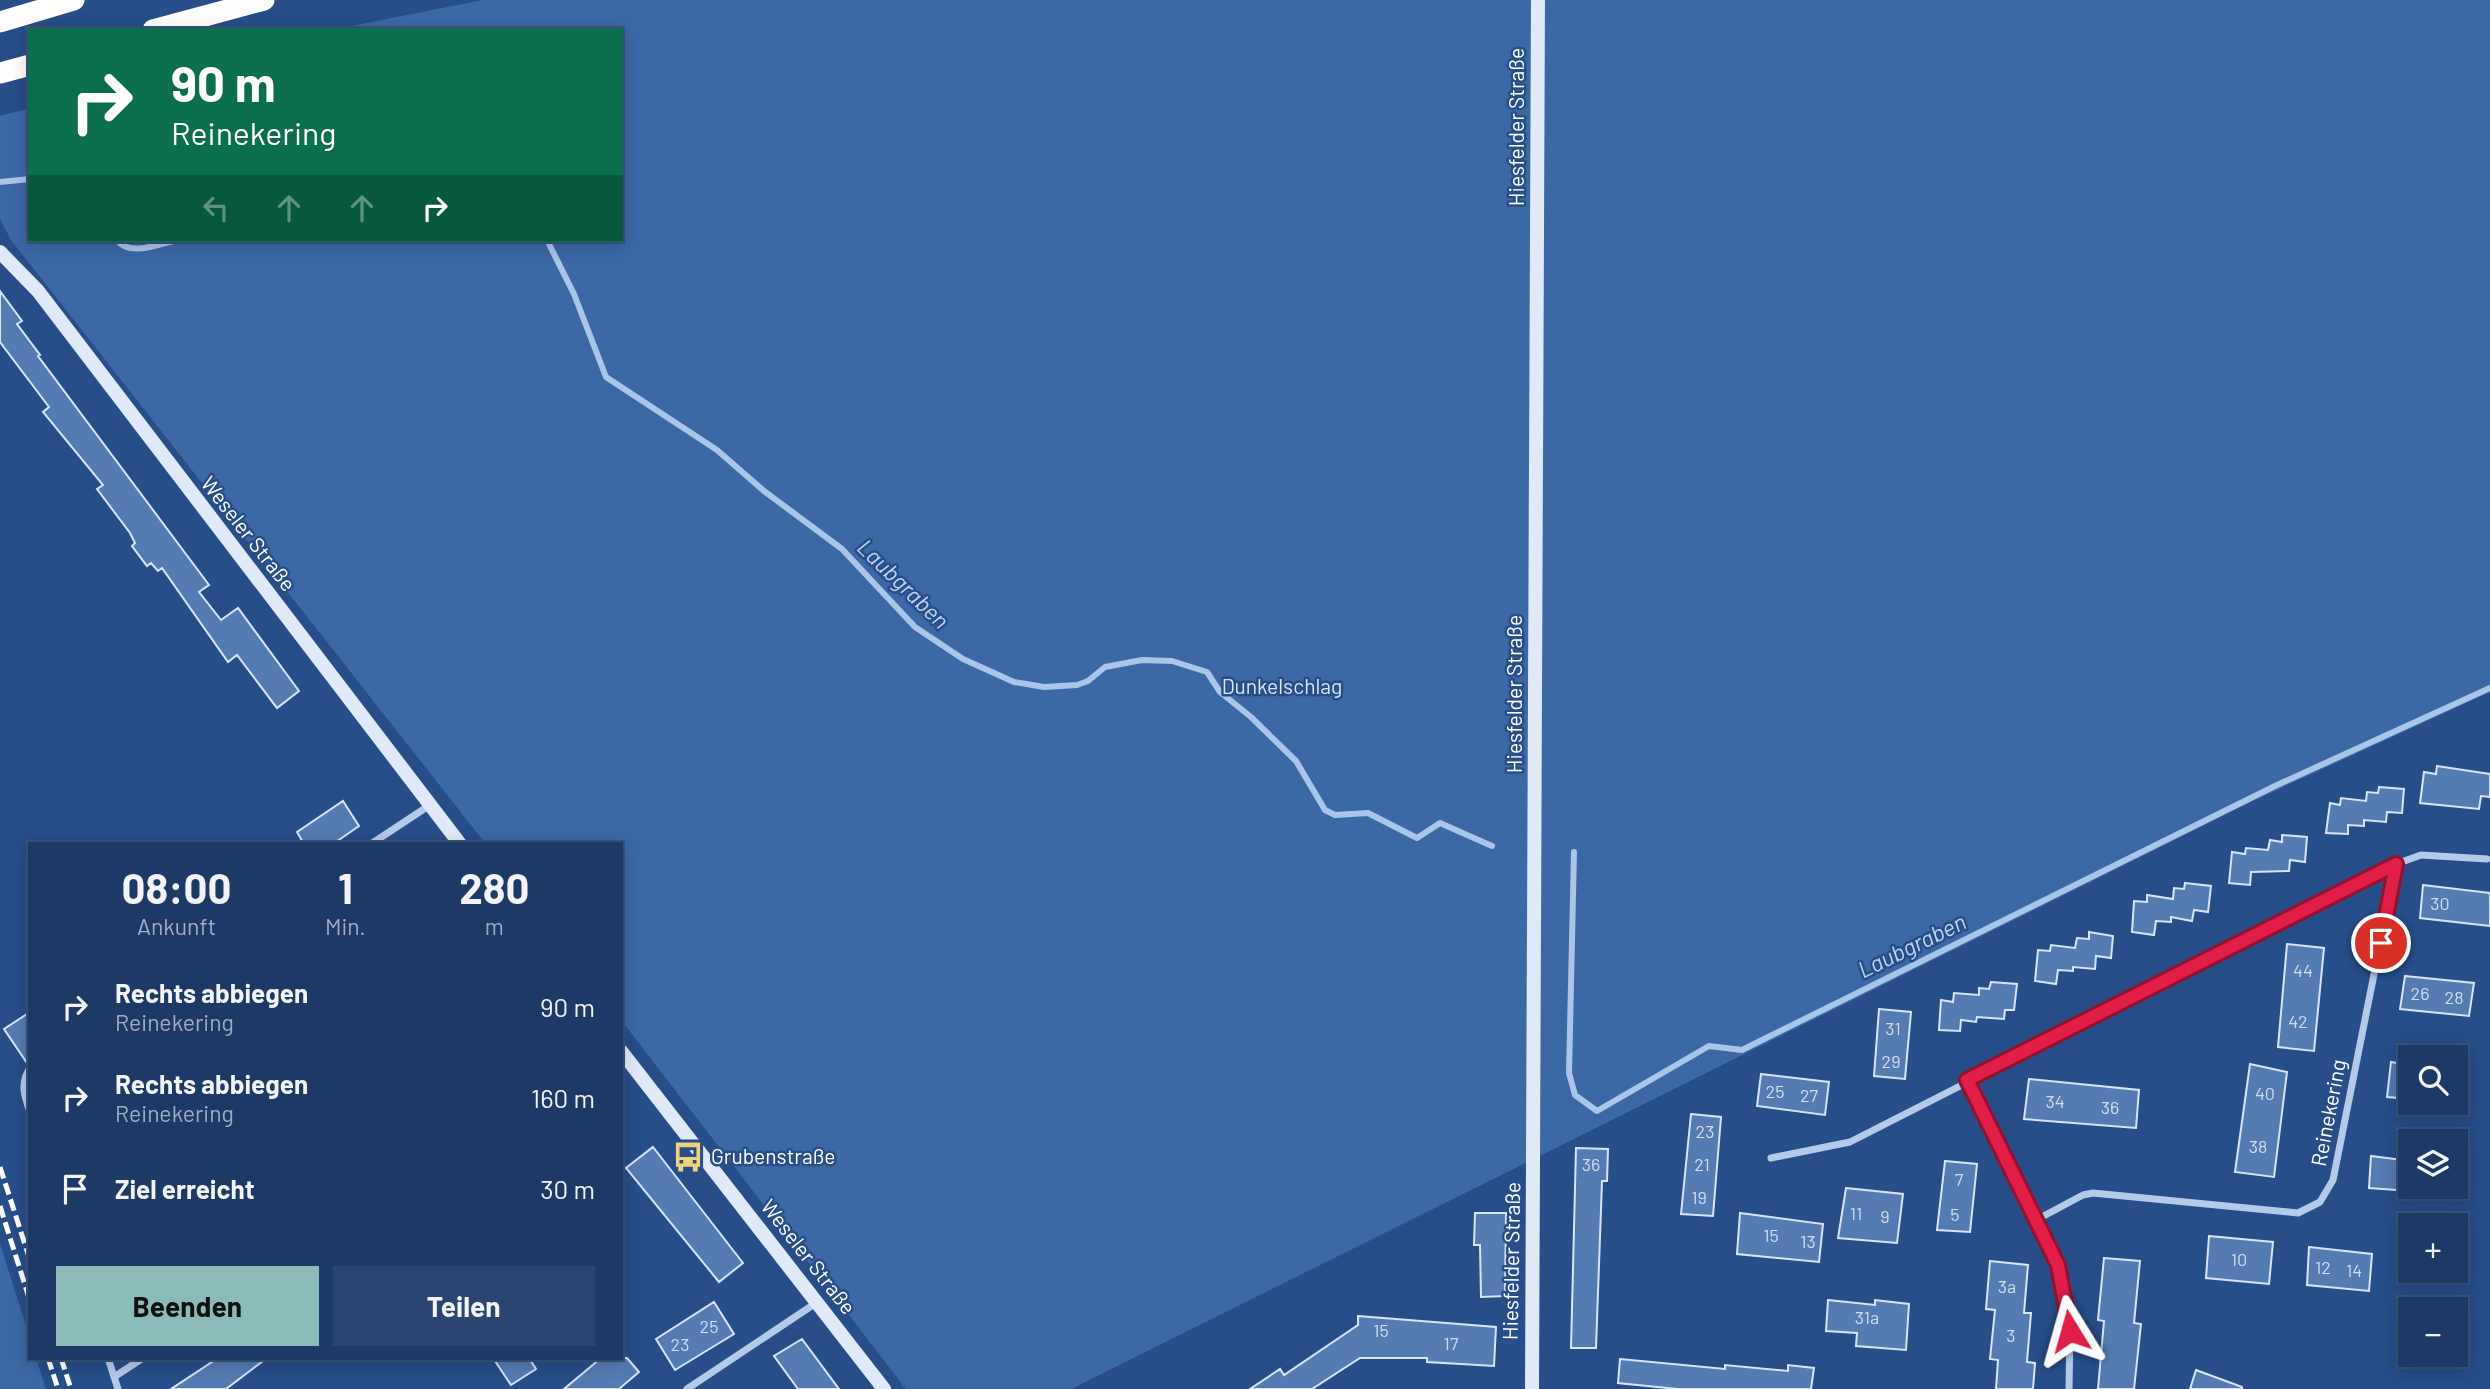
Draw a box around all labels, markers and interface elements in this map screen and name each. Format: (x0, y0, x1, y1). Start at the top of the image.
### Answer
street label: Hiesfelder Straße (1503, 48, 1528, 206)
text: 90 m (171, 53, 276, 112)
icon: right (56, 56, 147, 147)
text: Reinekering (171, 113, 336, 151)
icon: left (197, 189, 235, 227)
icon: ahead (270, 189, 308, 227)
icon: ahead (343, 189, 381, 227)
icon: right (416, 189, 454, 227)
street label: Weseler Straße (197, 471, 302, 595)
water label: Laubgraben (852, 533, 955, 634)
street label: Hiesfelder Straße (1501, 615, 1526, 773)
park label: Dunkelschlag (1222, 673, 1342, 698)
text: 08:00 (122, 862, 231, 912)
text: 1 (338, 862, 353, 912)
text: 280 (459, 862, 529, 912)
house number: 30 (2430, 892, 2450, 914)
water label: Laubgraben (1853, 907, 1970, 983)
text: Ankunft (137, 912, 216, 940)
text: Min. (325, 912, 366, 940)
text: m (485, 912, 504, 940)
pin (2351, 913, 2411, 973)
icon: arrive (2362, 924, 2400, 962)
house number: 44 (2293, 959, 2313, 981)
text: Rechts abbiegen (115, 977, 308, 1008)
house number: 26 (2411, 982, 2429, 1004)
house number: 28 (2444, 986, 2464, 1008)
icon: right (56, 988, 94, 1026)
text: 90 m (540, 991, 595, 1022)
text: Reinekering (115, 1008, 234, 1036)
house number: 42 (2288, 1010, 2308, 1032)
house number: 31 (1885, 1017, 1901, 1039)
map controls (2398, 1045, 2468, 1367)
button: search (2398, 1045, 2468, 1115)
house number: 29 (1881, 1050, 1901, 1072)
street label: Reinekering (2305, 1057, 2350, 1168)
text: Rechts abbiegen (115, 1068, 308, 1099)
icon: right (56, 1079, 94, 1117)
house number: 25 (1766, 1080, 1784, 1102)
text: 160 m (531, 1082, 595, 1113)
house number: 40 (2255, 1082, 2275, 1104)
house number: 27 (1800, 1084, 1819, 1106)
house number: 34 (2045, 1090, 2065, 1112)
house number: 36 (2101, 1096, 2119, 1118)
text: Reinekering (115, 1099, 234, 1127)
house number: 23 (1696, 1120, 1714, 1142)
button: layers (2398, 1129, 2468, 1199)
house number: 38 (2249, 1135, 2267, 1157)
bus stop icon: Grubenstraße (671, 1140, 705, 1174)
place label: Grubenstraße (711, 1143, 836, 1168)
house number: 36 (1582, 1153, 1600, 1175)
house number: 21 (1694, 1153, 1710, 1175)
house number: 7 (1955, 1168, 1964, 1190)
icon: arrive (56, 1170, 94, 1208)
text: Ziel erreicht (115, 1173, 255, 1204)
text: 30 m (540, 1173, 595, 1204)
street label: Hiesfelder Straße (1497, 1182, 1524, 1340)
house number: 19 (1691, 1186, 1707, 1208)
street label: Weseler Straße (757, 1194, 862, 1318)
house number: 11 (1850, 1202, 1862, 1224)
house number: 5 (1950, 1203, 1960, 1225)
house number: 9 (1880, 1205, 1890, 1227)
button: + (2398, 1213, 2468, 1283)
house number: 15 (1763, 1224, 1779, 1246)
house number: 13 (1800, 1230, 1816, 1252)
house number: 10 (2231, 1248, 2247, 1270)
house number: 12 (2315, 1256, 2331, 1278)
house number: 14 (2346, 1259, 2362, 1281)
button: Beenden (56, 1266, 319, 1346)
button: Teilen (333, 1266, 595, 1346)
house number: 3a (1998, 1275, 2016, 1297)
position arrow (2033, 1294, 2107, 1368)
button: − (2398, 1297, 2468, 1367)
house number: 31a (1855, 1306, 1879, 1328)
house number: 25 (700, 1315, 718, 1337)
house number: 15 (1373, 1319, 1389, 1341)
house number: 3 (2006, 1324, 2016, 1346)
house number: 17 (1444, 1332, 1459, 1354)
house number: 23 (671, 1333, 689, 1355)

